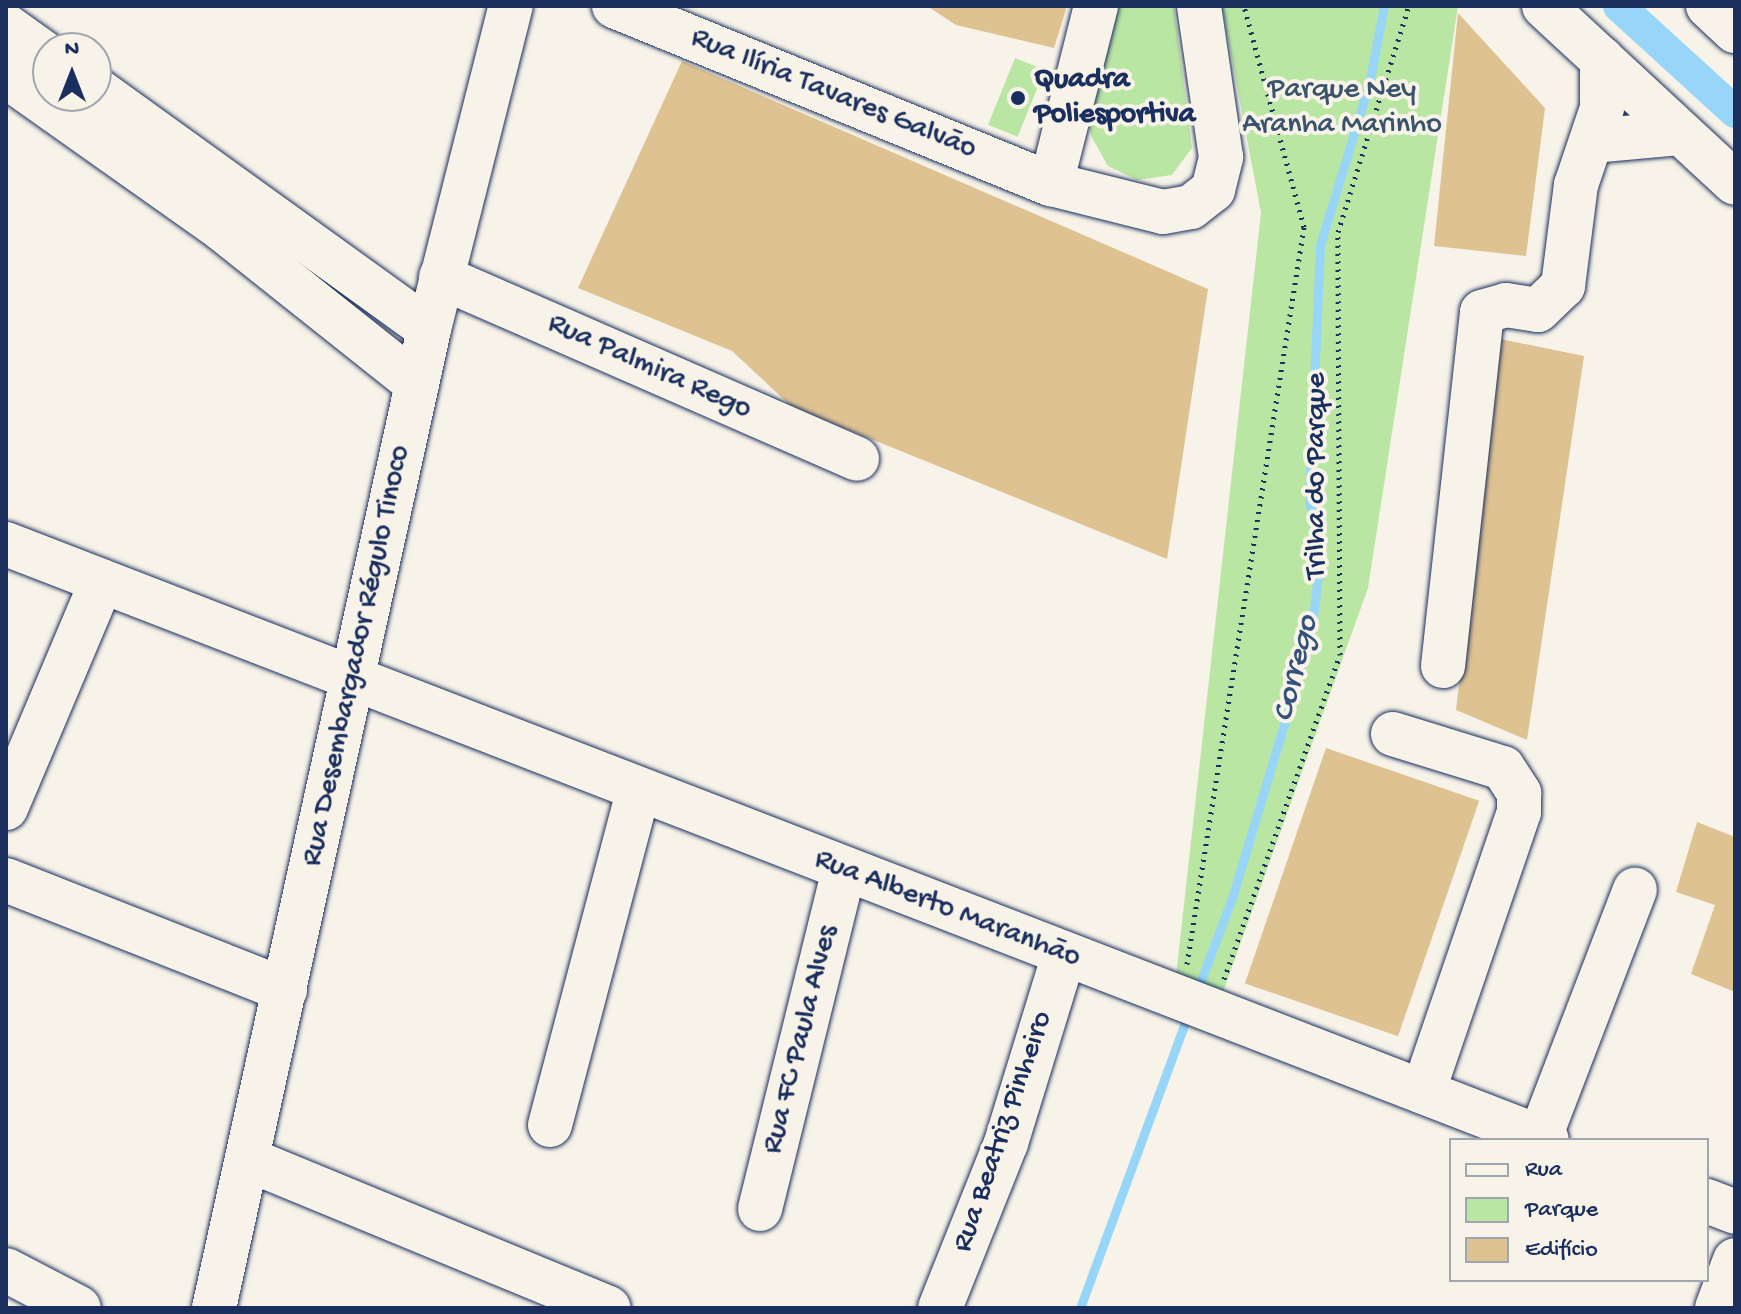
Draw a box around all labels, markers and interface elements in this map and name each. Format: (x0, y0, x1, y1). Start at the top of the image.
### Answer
street label: Rua Ilíria Tavares Galvão (685, 21, 981, 169)
north arrow (32, 32, 112, 112)
text: N (65, 37, 79, 63)
place label: Quadra Poliesportiva (1034, 63, 1195, 134)
park label: Parque Ney Aranha Marinho (1242, 73, 1442, 144)
marker: Quadra Poliesportiva (1009, 89, 1027, 107)
street label: Rua Palmira Rego (541, 307, 757, 429)
street label: Trilha do Parque (1300, 373, 1336, 579)
street label: Rua Desembargador Régulo Tinoco (296, 442, 420, 870)
water label: Corrego (1265, 612, 1329, 726)
street label: Rua Alberto Maranhão (809, 843, 1085, 977)
street label: Rua FC Paula Alves (756, 922, 848, 1158)
street label: Rua Beatriz Pinheiro (946, 1007, 1062, 1257)
legend (1449, 1138, 1709, 1282)
text: Rua (1525, 1156, 1562, 1185)
text: Parque (1525, 1196, 1598, 1225)
text: Edifício (1525, 1236, 1598, 1265)

